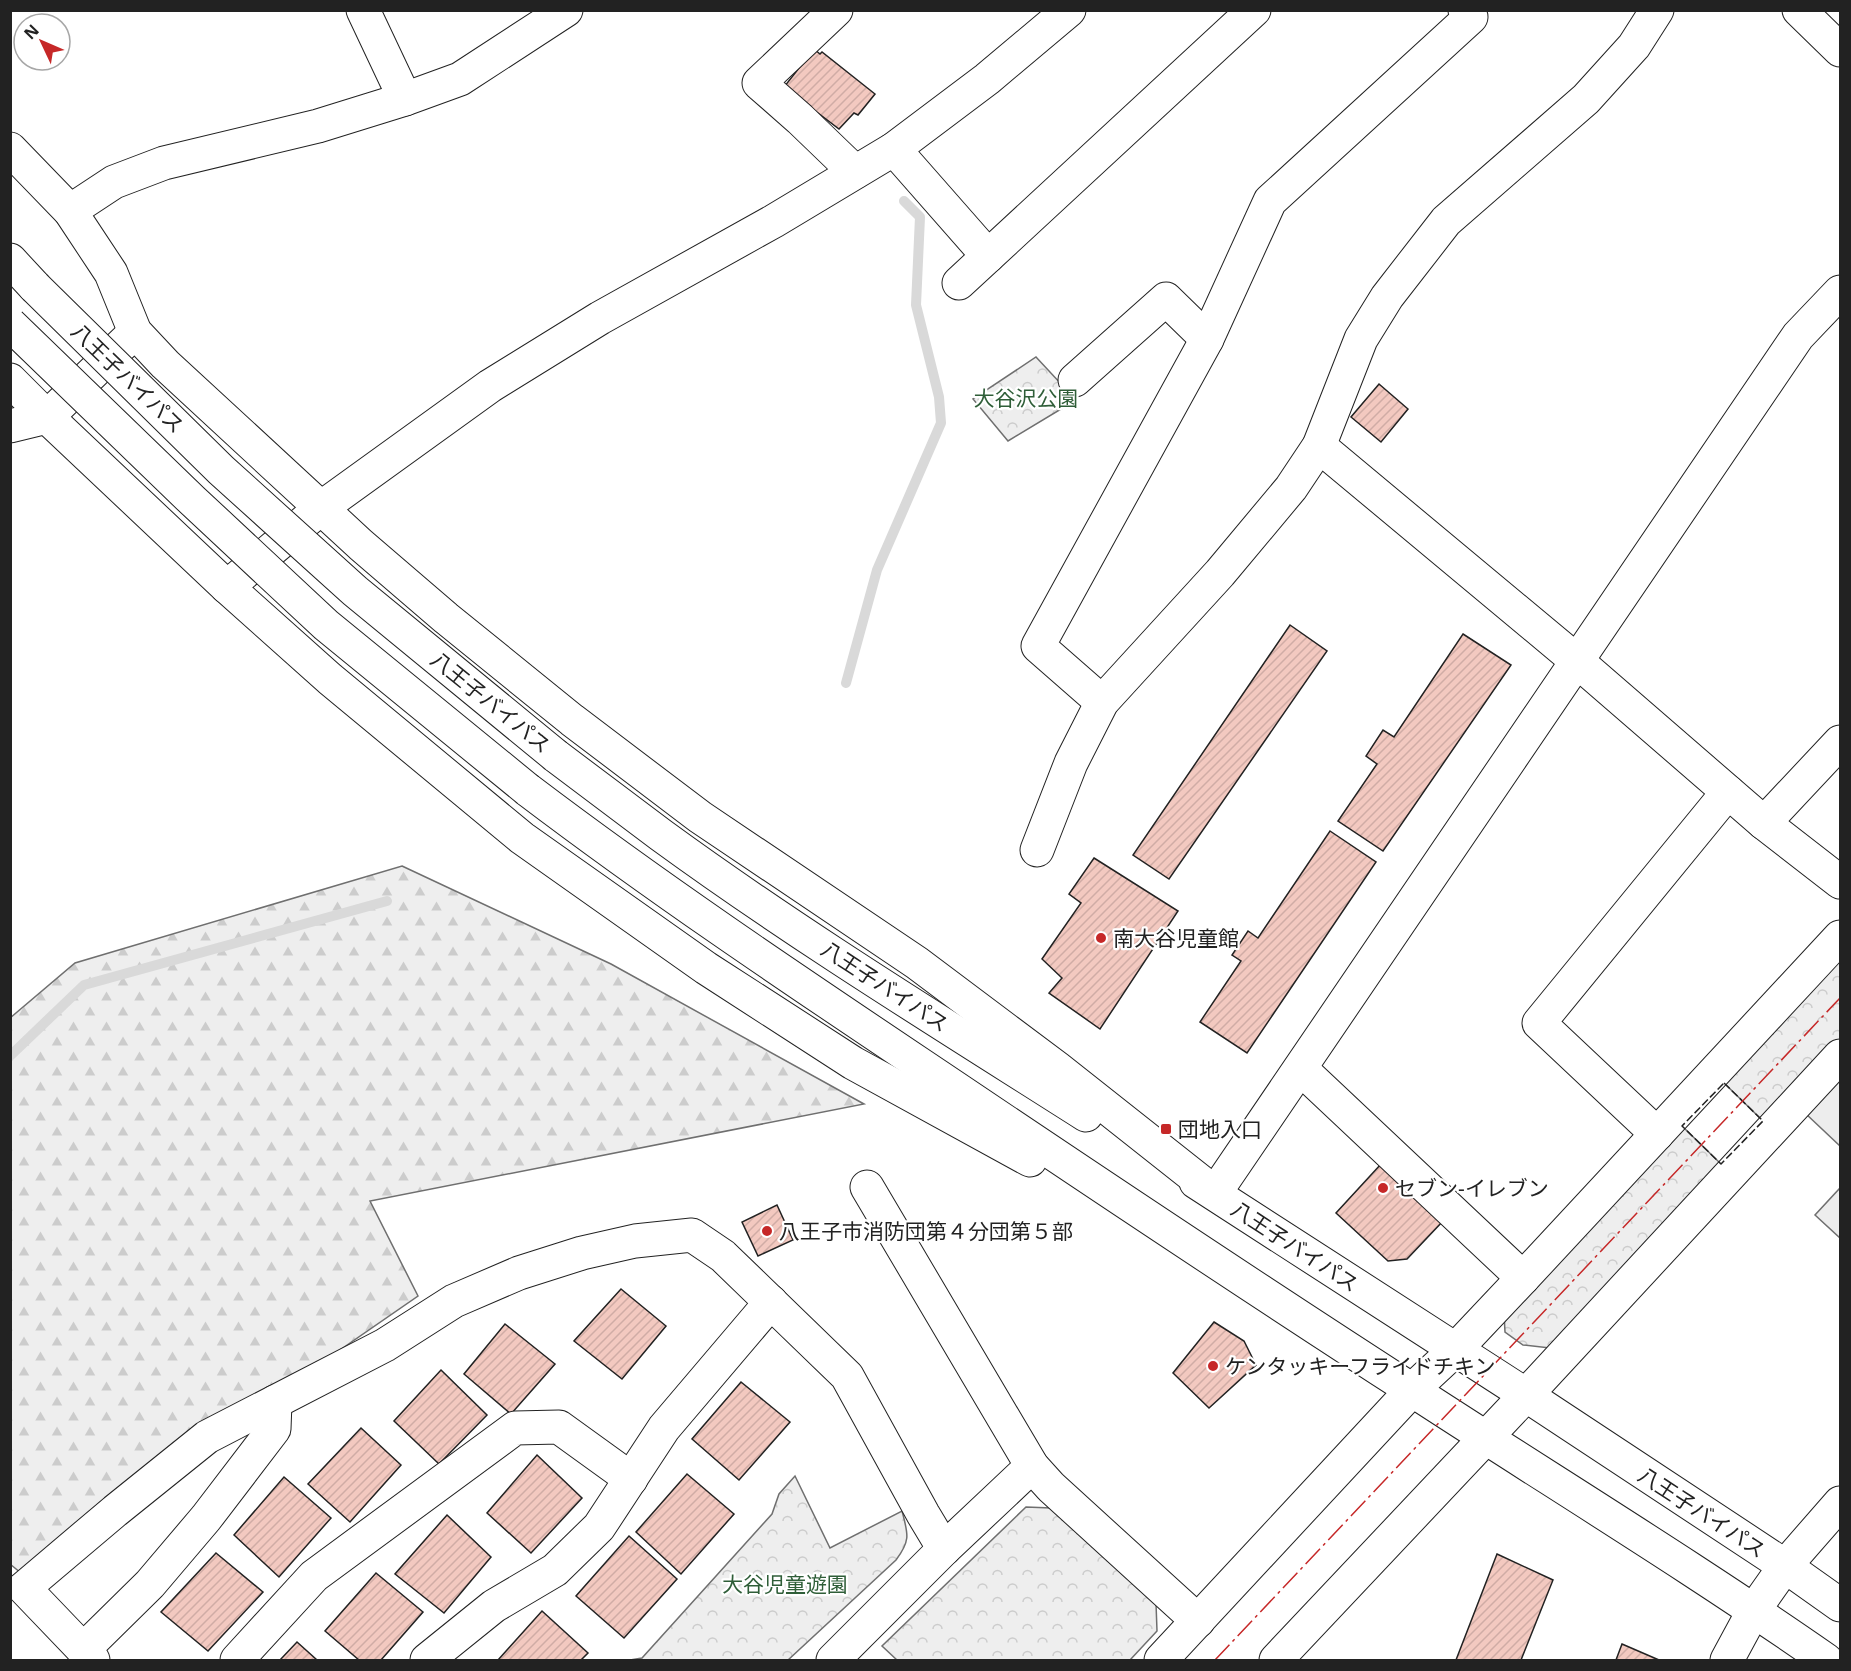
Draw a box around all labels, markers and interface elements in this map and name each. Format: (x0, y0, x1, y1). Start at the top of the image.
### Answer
north arrow (12, 12, 72, 72)
text: N (19, 19, 44, 44)
street label: 八王子バイパス (66, 317, 190, 439)
park label: 大谷沢公園 (974, 384, 1079, 412)
street label: 八王子バイパス (425, 645, 557, 759)
place label: 南大谷児童館 (1113, 924, 1239, 952)
marker: 南大谷児童館 (1094, 931, 1108, 945)
street label: 八王子バイパス (816, 934, 954, 1038)
place label: 団地入口 (1178, 1115, 1262, 1143)
marker: 団地入口 (1159, 1122, 1173, 1136)
place label: セブン-イレブン (1395, 1174, 1549, 1202)
marker: セブン-イレブン (1376, 1181, 1390, 1195)
street label: 八王子バイパス (1226, 1194, 1364, 1298)
place label: 八王子市消防団第４分団第５部 (779, 1217, 1073, 1245)
marker: 八王子市消防団第４分団第５部 (760, 1224, 774, 1238)
place label: ケンタッキーフライドチキン (1225, 1352, 1495, 1380)
marker: ケンタッキーフライドチキン (1206, 1359, 1220, 1373)
street label: 八王子バイパス (1633, 1460, 1771, 1564)
park label: 大谷児童遊園 (722, 1570, 848, 1598)

